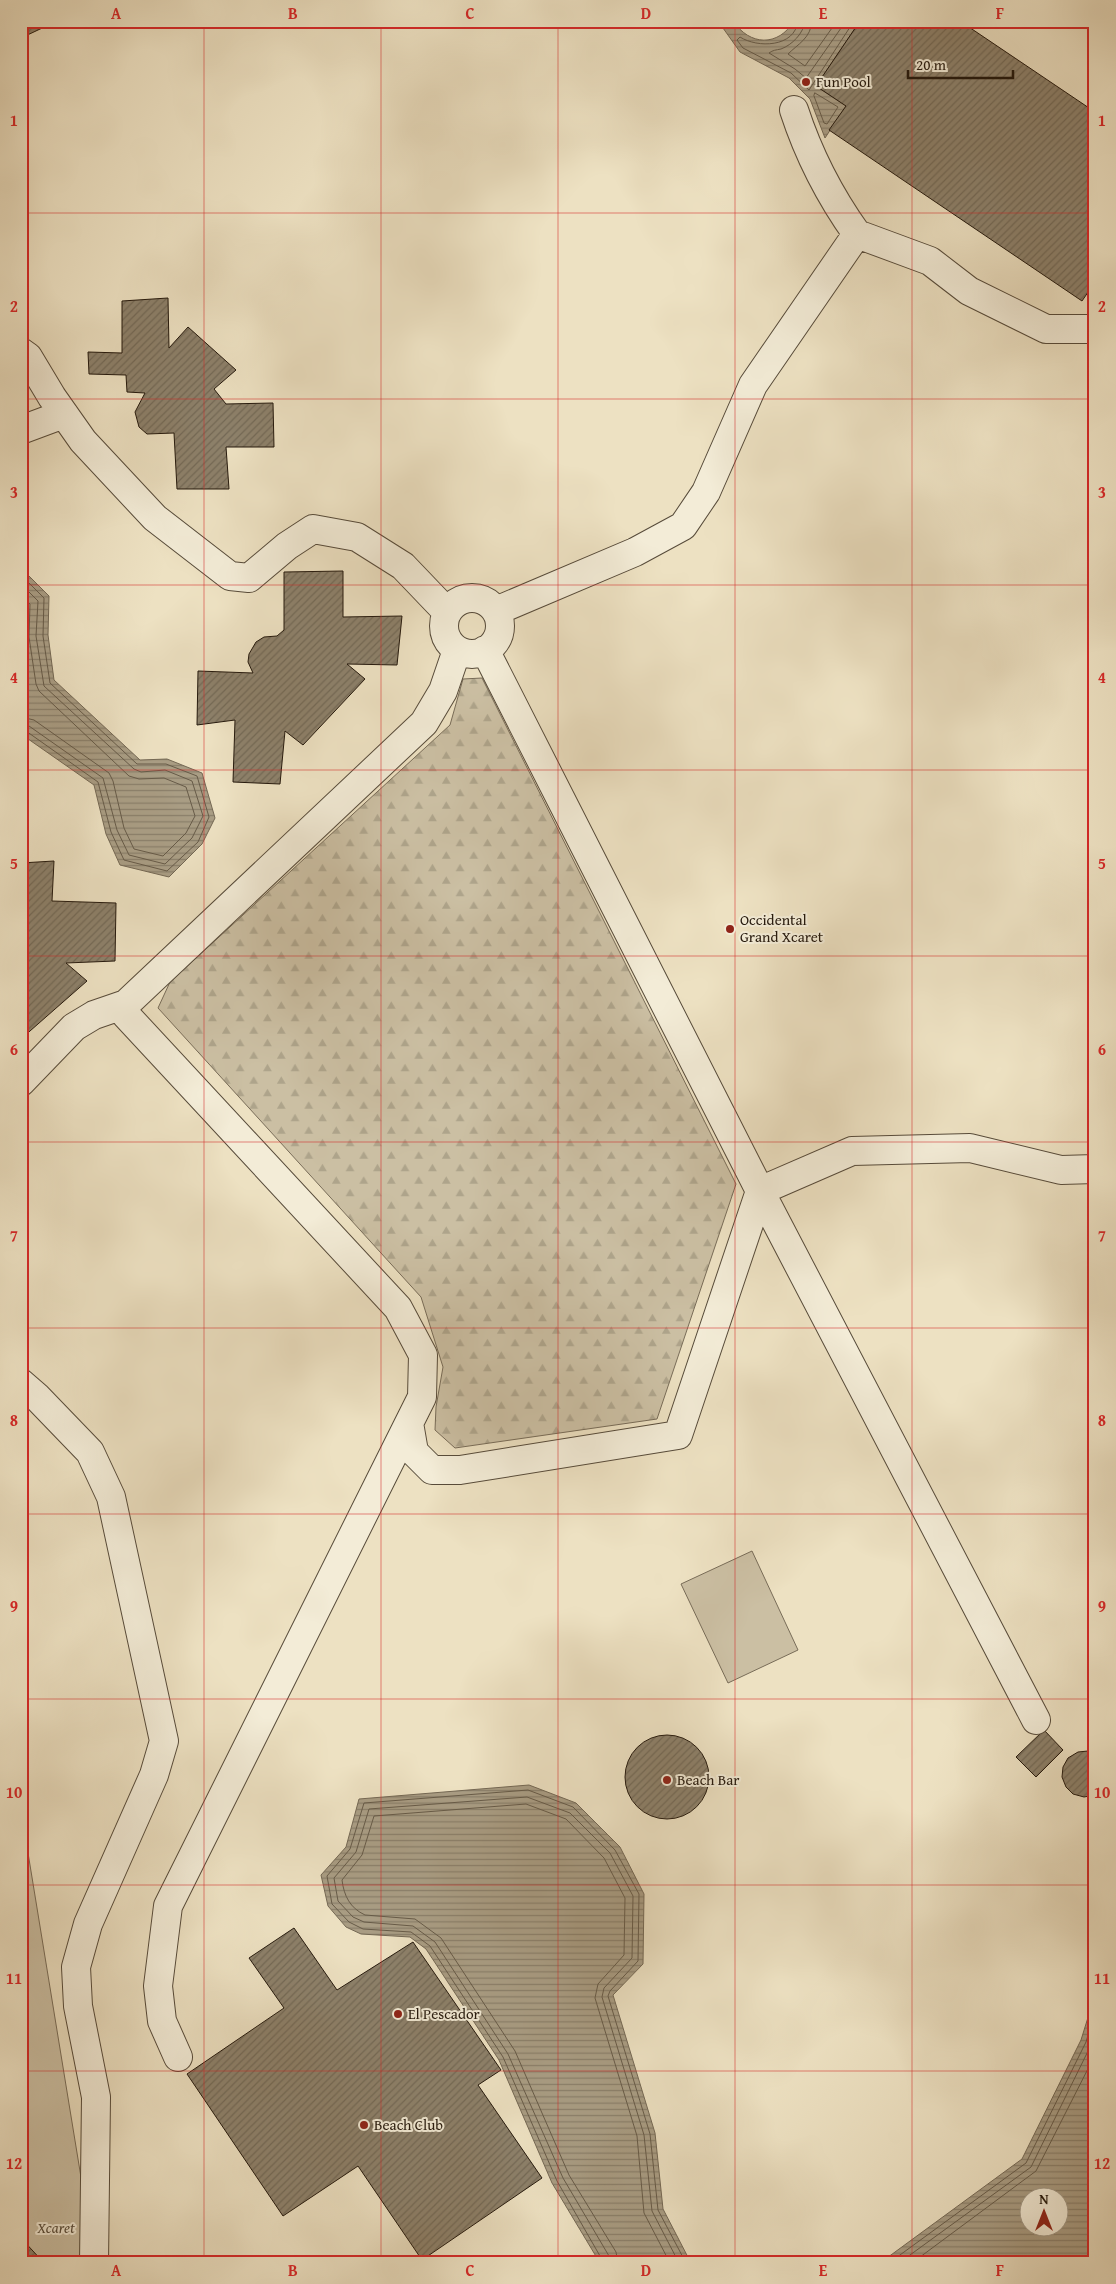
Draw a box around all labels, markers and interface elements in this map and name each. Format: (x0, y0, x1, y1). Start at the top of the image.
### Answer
text: A (111, 1, 122, 25)
text: B (288, 1, 298, 25)
text: C (465, 1, 475, 25)
text: D (641, 1, 651, 25)
text: E (819, 1, 828, 25)
text: F (996, 1, 1004, 25)
scale bar (908, 48, 1014, 80)
text: 20 m (916, 54, 947, 75)
place label: Fun Pool (816, 71, 871, 92)
marker: Fun Pool (800, 76, 812, 88)
text: 1 (10, 108, 18, 132)
text: 1 (1098, 108, 1106, 132)
text: 2 (10, 294, 18, 318)
text: 2 (1098, 294, 1106, 318)
text: 3 (10, 480, 18, 504)
text: 3 (1098, 480, 1106, 504)
text: 4 (10, 665, 18, 689)
text: 4 (1098, 665, 1106, 689)
text: 5 (10, 851, 18, 875)
text: 5 (1098, 851, 1106, 875)
place label: Occidental Grand Xcaret (740, 909, 824, 947)
marker: Occidental Grand Xcaret (724, 923, 736, 935)
text: 6 (10, 1037, 18, 1061)
text: 6 (1098, 1037, 1106, 1061)
text: 7 (10, 1223, 18, 1247)
text: 7 (1098, 1223, 1106, 1247)
text: 8 (10, 1408, 18, 1432)
text: 8 (1098, 1408, 1106, 1432)
text: 9 (10, 1594, 18, 1618)
text: 9 (1098, 1594, 1106, 1618)
place label: Beach Bar (677, 1769, 740, 1790)
marker: Beach Bar (661, 1774, 673, 1786)
text: 10 (6, 1780, 22, 1804)
text: 10 (1094, 1780, 1110, 1804)
text: 11 (6, 1966, 22, 1990)
text: 11 (1094, 1966, 1110, 1990)
place label: El Pescador (408, 2003, 480, 2024)
marker: El Pescador (392, 2008, 404, 2020)
place label: Beach Club (374, 2114, 443, 2135)
marker: Beach Club (358, 2119, 370, 2131)
text: 12 (6, 2151, 22, 2175)
text: 12 (1094, 2151, 1110, 2175)
north arrow (1018, 2186, 1068, 2236)
text: N (1039, 2189, 1049, 2209)
park label: Xcaret (36, 2217, 75, 2238)
text: A (111, 2258, 122, 2282)
text: B (288, 2258, 298, 2282)
text: C (465, 2258, 475, 2282)
text: D (641, 2258, 651, 2282)
text: E (819, 2258, 828, 2282)
text: F (996, 2258, 1004, 2282)

